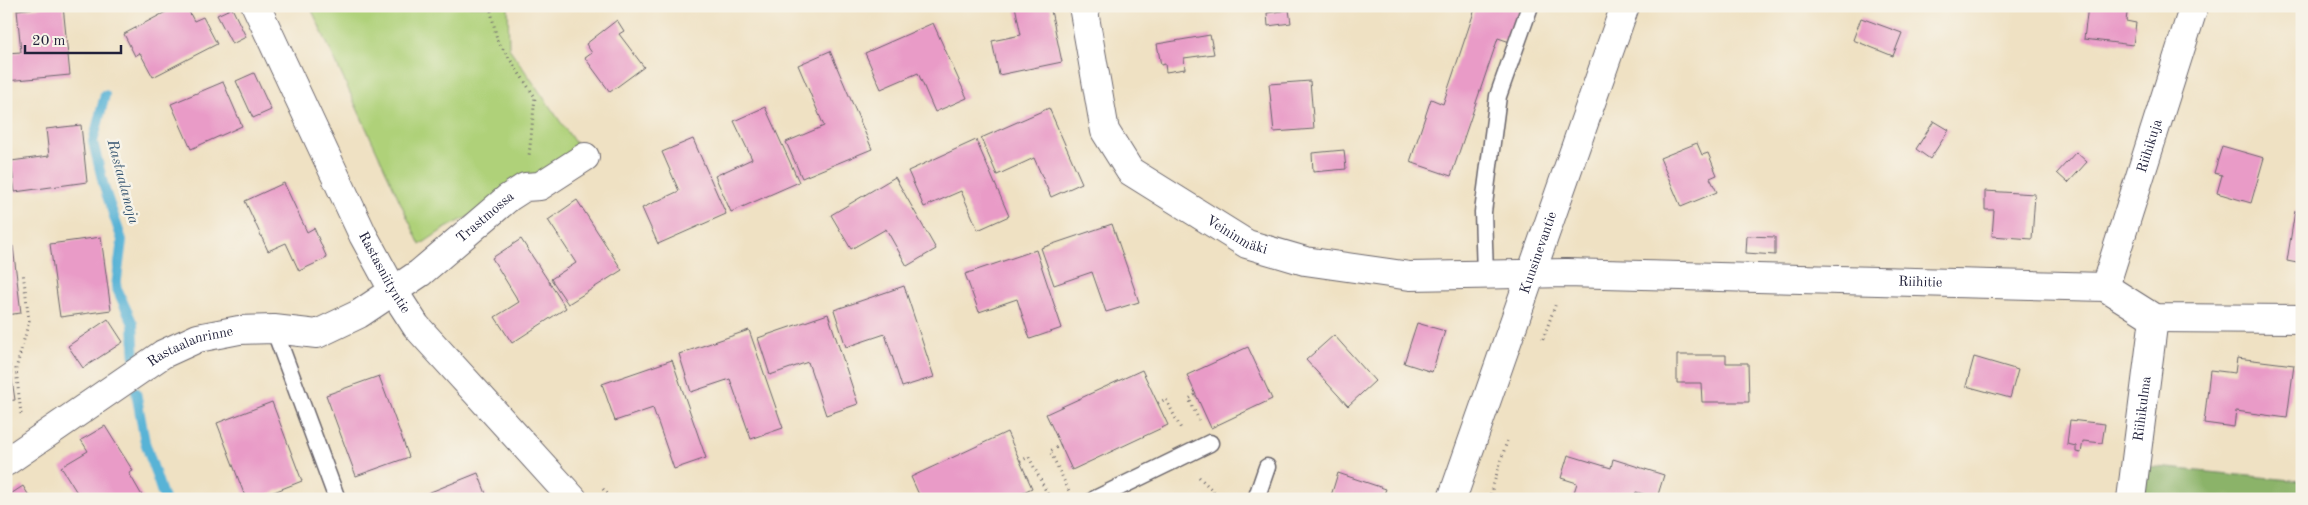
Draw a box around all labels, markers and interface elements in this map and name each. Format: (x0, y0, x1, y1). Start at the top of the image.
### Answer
scale bar (25, 22, 121, 54)
text: 20 m (32, 34, 66, 49)
street label: Riihikuja (2135, 117, 2165, 174)
water label: Rastaalanoja (103, 137, 140, 226)
street label: Trastmossa (454, 189, 517, 246)
street label: Kuusinevantie (1518, 210, 1559, 296)
street label: Veininmäki (1204, 213, 1269, 257)
street label: Rastasniityntie (356, 230, 413, 316)
street label: Riihitie (1898, 275, 1943, 290)
street label: Rastaalanrinne (145, 324, 234, 369)
street label: Riihikulma (2131, 375, 2154, 442)

